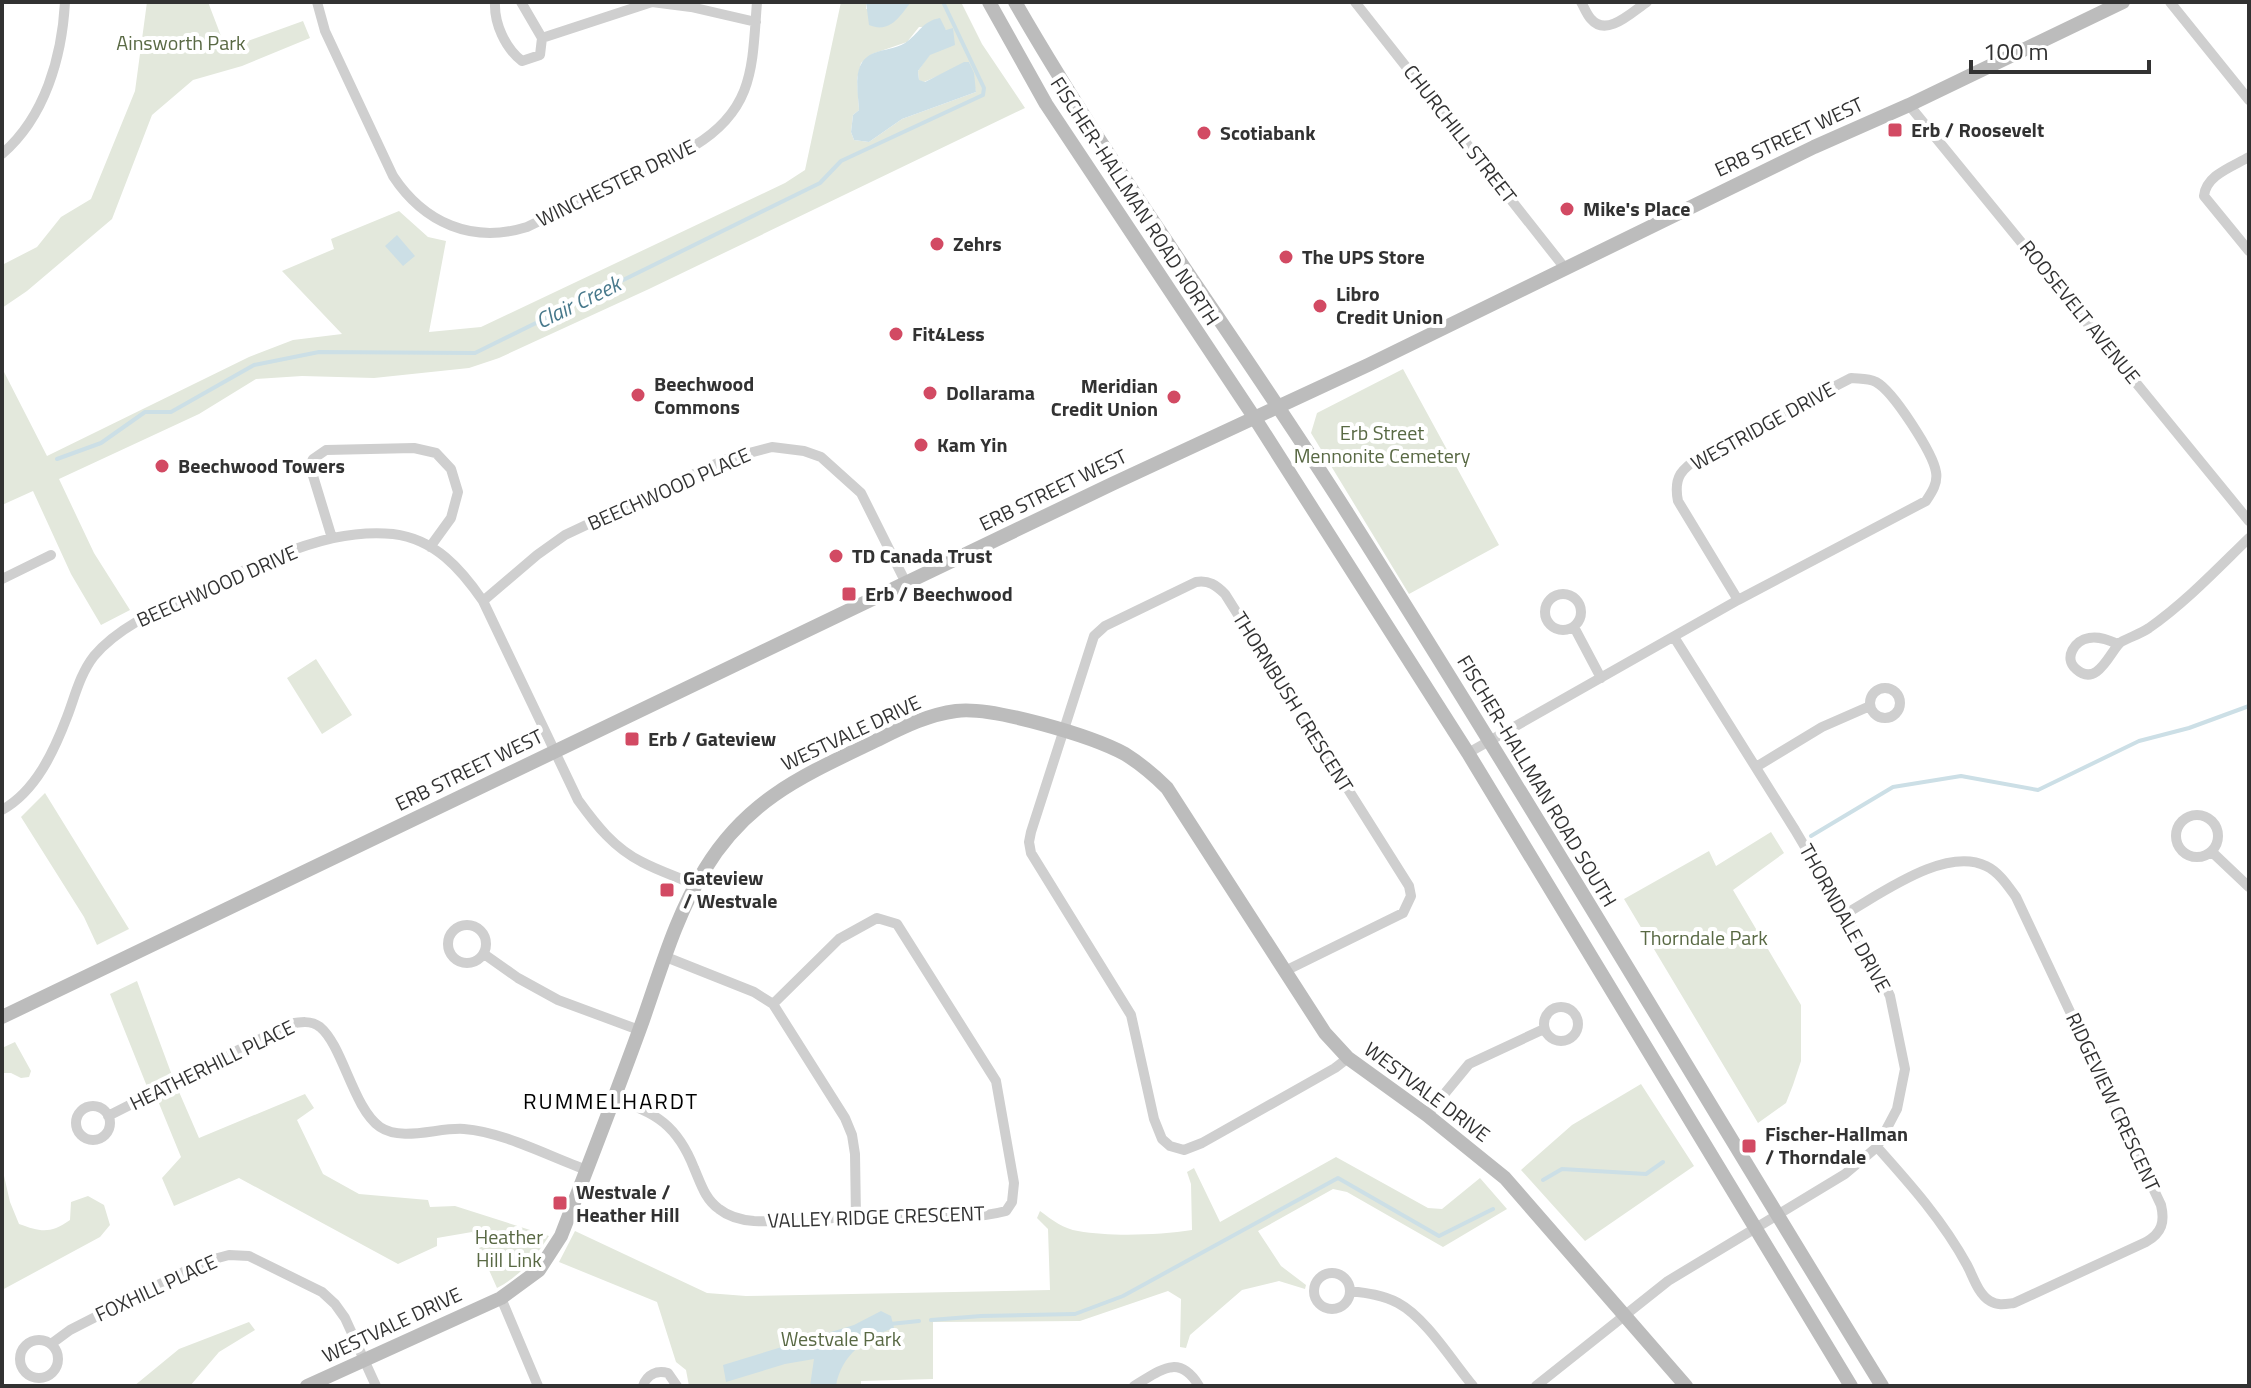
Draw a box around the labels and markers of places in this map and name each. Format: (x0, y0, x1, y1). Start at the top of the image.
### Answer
place label: Erb / Roosevelt (1911, 114, 2044, 145)
place label: Scotiabank (1220, 117, 1316, 148)
marker: Erb / Roosevelt (1886, 121, 1904, 139)
marker: Scotiabank (1195, 124, 1213, 142)
place label: Mike's Place (1583, 193, 1691, 224)
marker: Mike's Place (1558, 200, 1576, 218)
place label: Zehrs (953, 228, 1002, 259)
marker: Zehrs (928, 235, 946, 253)
place label: The UPS Store (1302, 241, 1425, 272)
marker: The UPS Store (1277, 248, 1295, 266)
place label: Libro Credit Union (1336, 278, 1443, 332)
marker: Libro Credit Union (1311, 297, 1329, 315)
place label: Fit4Less (912, 318, 985, 349)
marker: Fit4Less (887, 325, 905, 343)
place label: Beechwood Commons (654, 368, 754, 422)
place label: Meridian Credit Union (1051, 370, 1158, 424)
place label: Dollarama (946, 377, 1035, 408)
marker: Dollarama (921, 384, 939, 402)
marker: Beechwood Commons (629, 386, 647, 404)
marker: Meridian Credit Union (1165, 388, 1183, 406)
place label: Kam Yin (937, 429, 1008, 460)
marker: Kam Yin (912, 436, 930, 454)
place label: Beechwood Towers (178, 450, 345, 481)
marker: Beechwood Towers (153, 457, 171, 475)
place label: TD Canada Trust (852, 540, 992, 571)
marker: TD Canada Trust (827, 547, 845, 565)
place label: Erb / Beechwood (865, 578, 1013, 609)
marker: Erb / Beechwood (840, 585, 858, 603)
place label: Erb / Gateview (648, 723, 776, 754)
marker: Erb / Gateview (623, 730, 641, 748)
place label: Gateview / Westvale (683, 862, 778, 916)
marker: Gateview / Westvale (658, 881, 676, 899)
place label: Fischer-Hallman / Thorndale (1765, 1118, 1908, 1172)
marker: Fischer-Hallman / Thorndale (1740, 1137, 1758, 1155)
place label: Westvale / Heather Hill (576, 1176, 680, 1230)
marker: Westvale / Heather Hill (551, 1194, 569, 1212)

